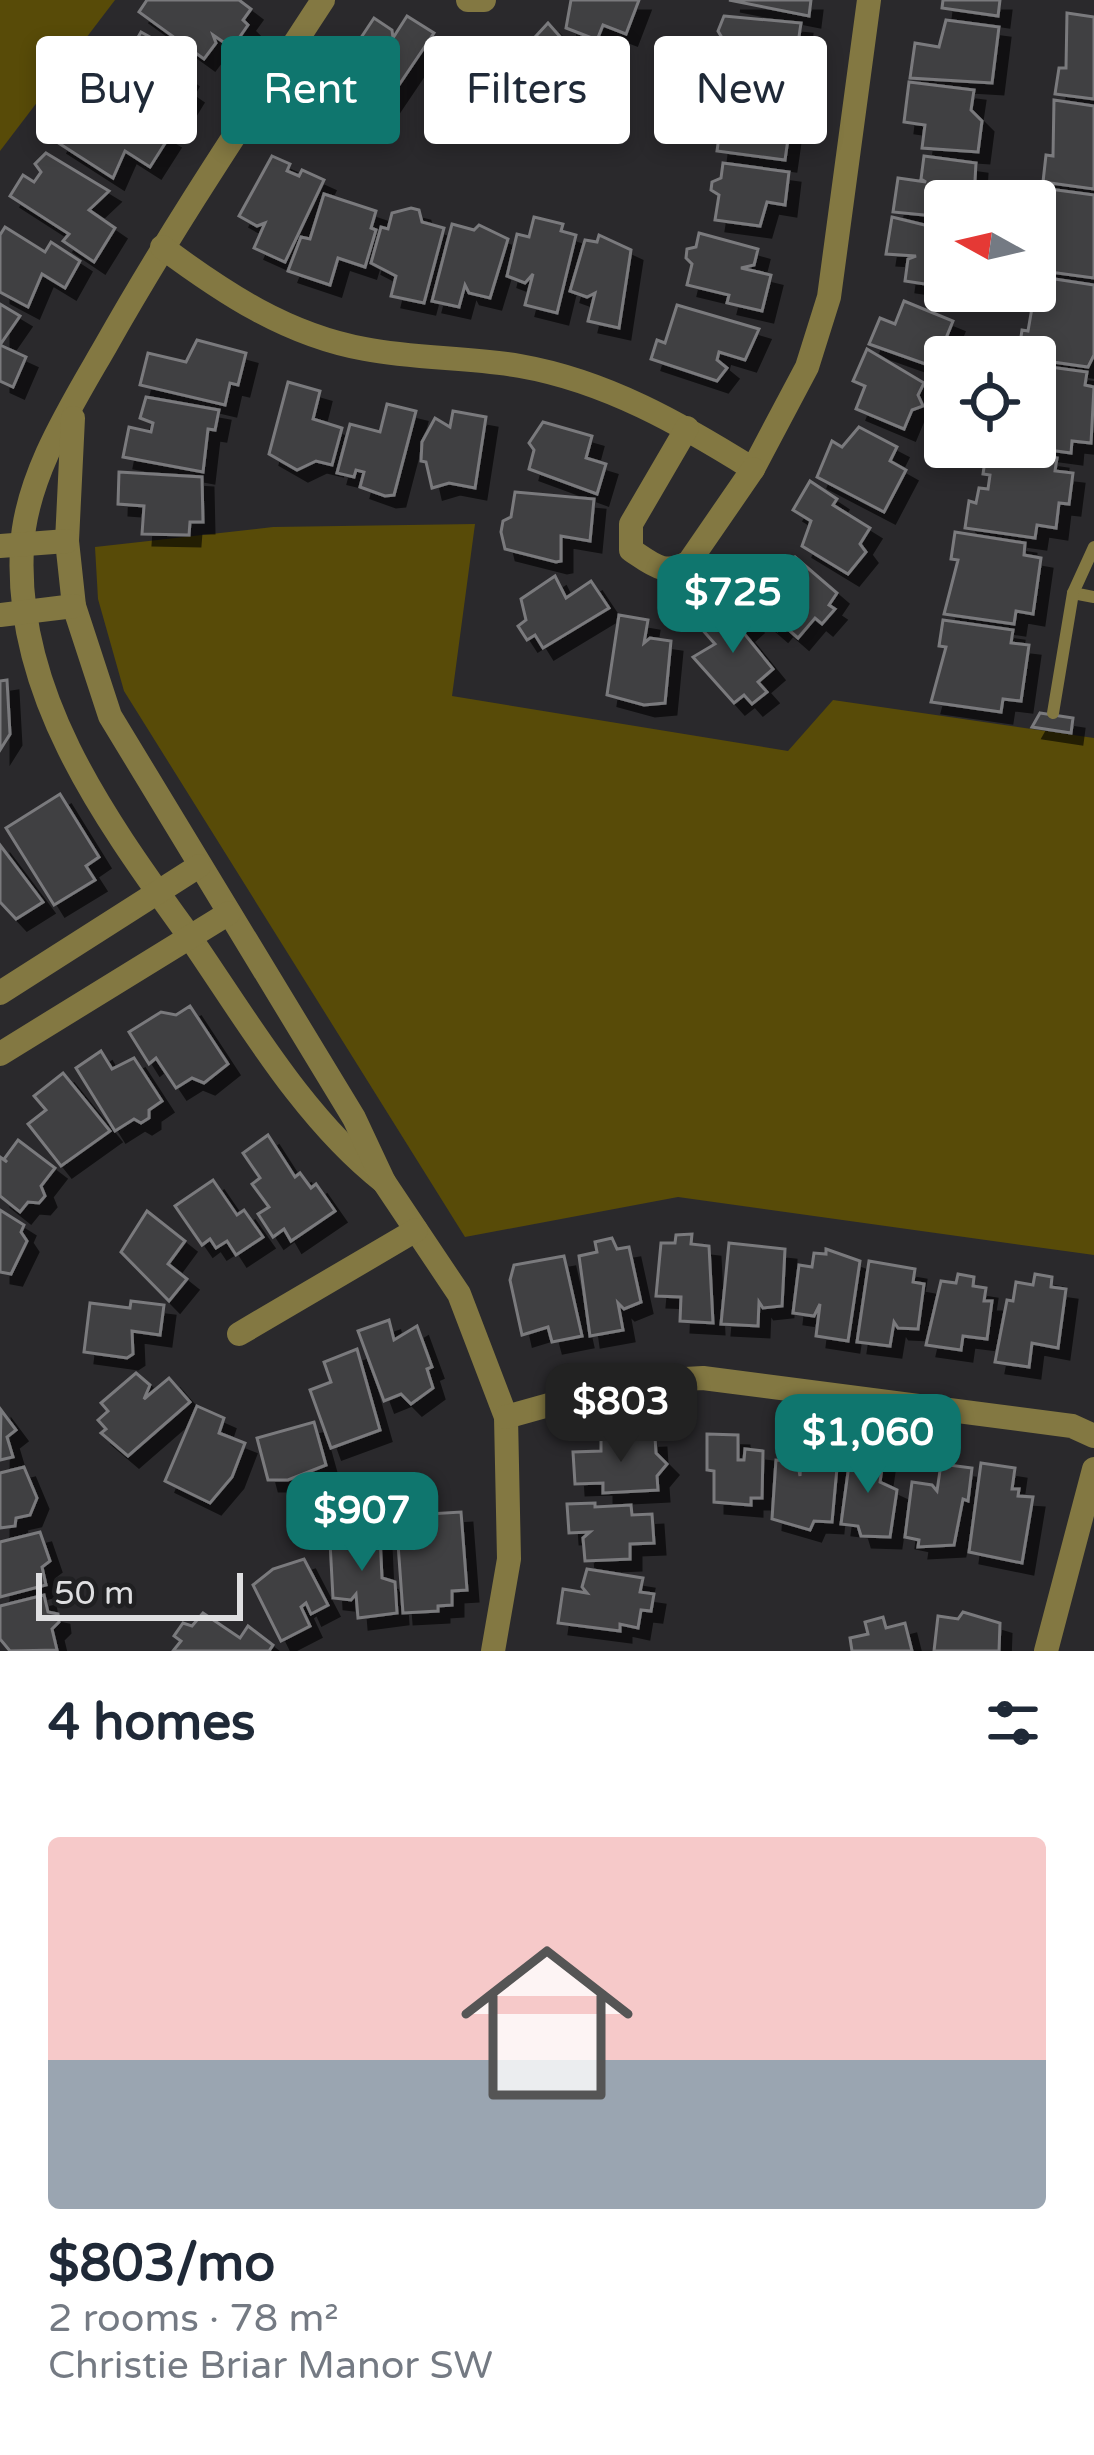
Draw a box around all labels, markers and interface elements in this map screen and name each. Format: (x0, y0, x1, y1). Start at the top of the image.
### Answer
chip: Buy (36, 36, 197, 144)
chip: Rent (221, 36, 400, 144)
chip: Filters (424, 36, 630, 144)
chip: New (654, 36, 827, 144)
north arrow (924, 180, 1056, 312)
map controls (924, 180, 1056, 468)
button: locate (924, 336, 1056, 468)
pin: $725 (662, 554, 804, 656)
text: $725 (684, 569, 782, 616)
pin: $803 (550, 1363, 692, 1465)
text: $803 (572, 1378, 670, 1425)
pin: $1,060 (770, 1394, 966, 1496)
text: $1,060 (802, 1409, 934, 1456)
pin: $907 (291, 1472, 433, 1574)
text: $907 (313, 1487, 411, 1534)
scale bar (36, 1567, 243, 1620)
text: 50 m (54, 1574, 134, 1613)
icon: filters (980, 1690, 1046, 1756)
text: 4 homes (48, 1692, 256, 1754)
icon: home (439, 1915, 655, 2131)
text: $803/mo (48, 2233, 275, 2295)
text: 2 rooms · 78 m² (48, 2295, 339, 2342)
text: Christie Briar Manor SW (48, 2342, 493, 2389)

